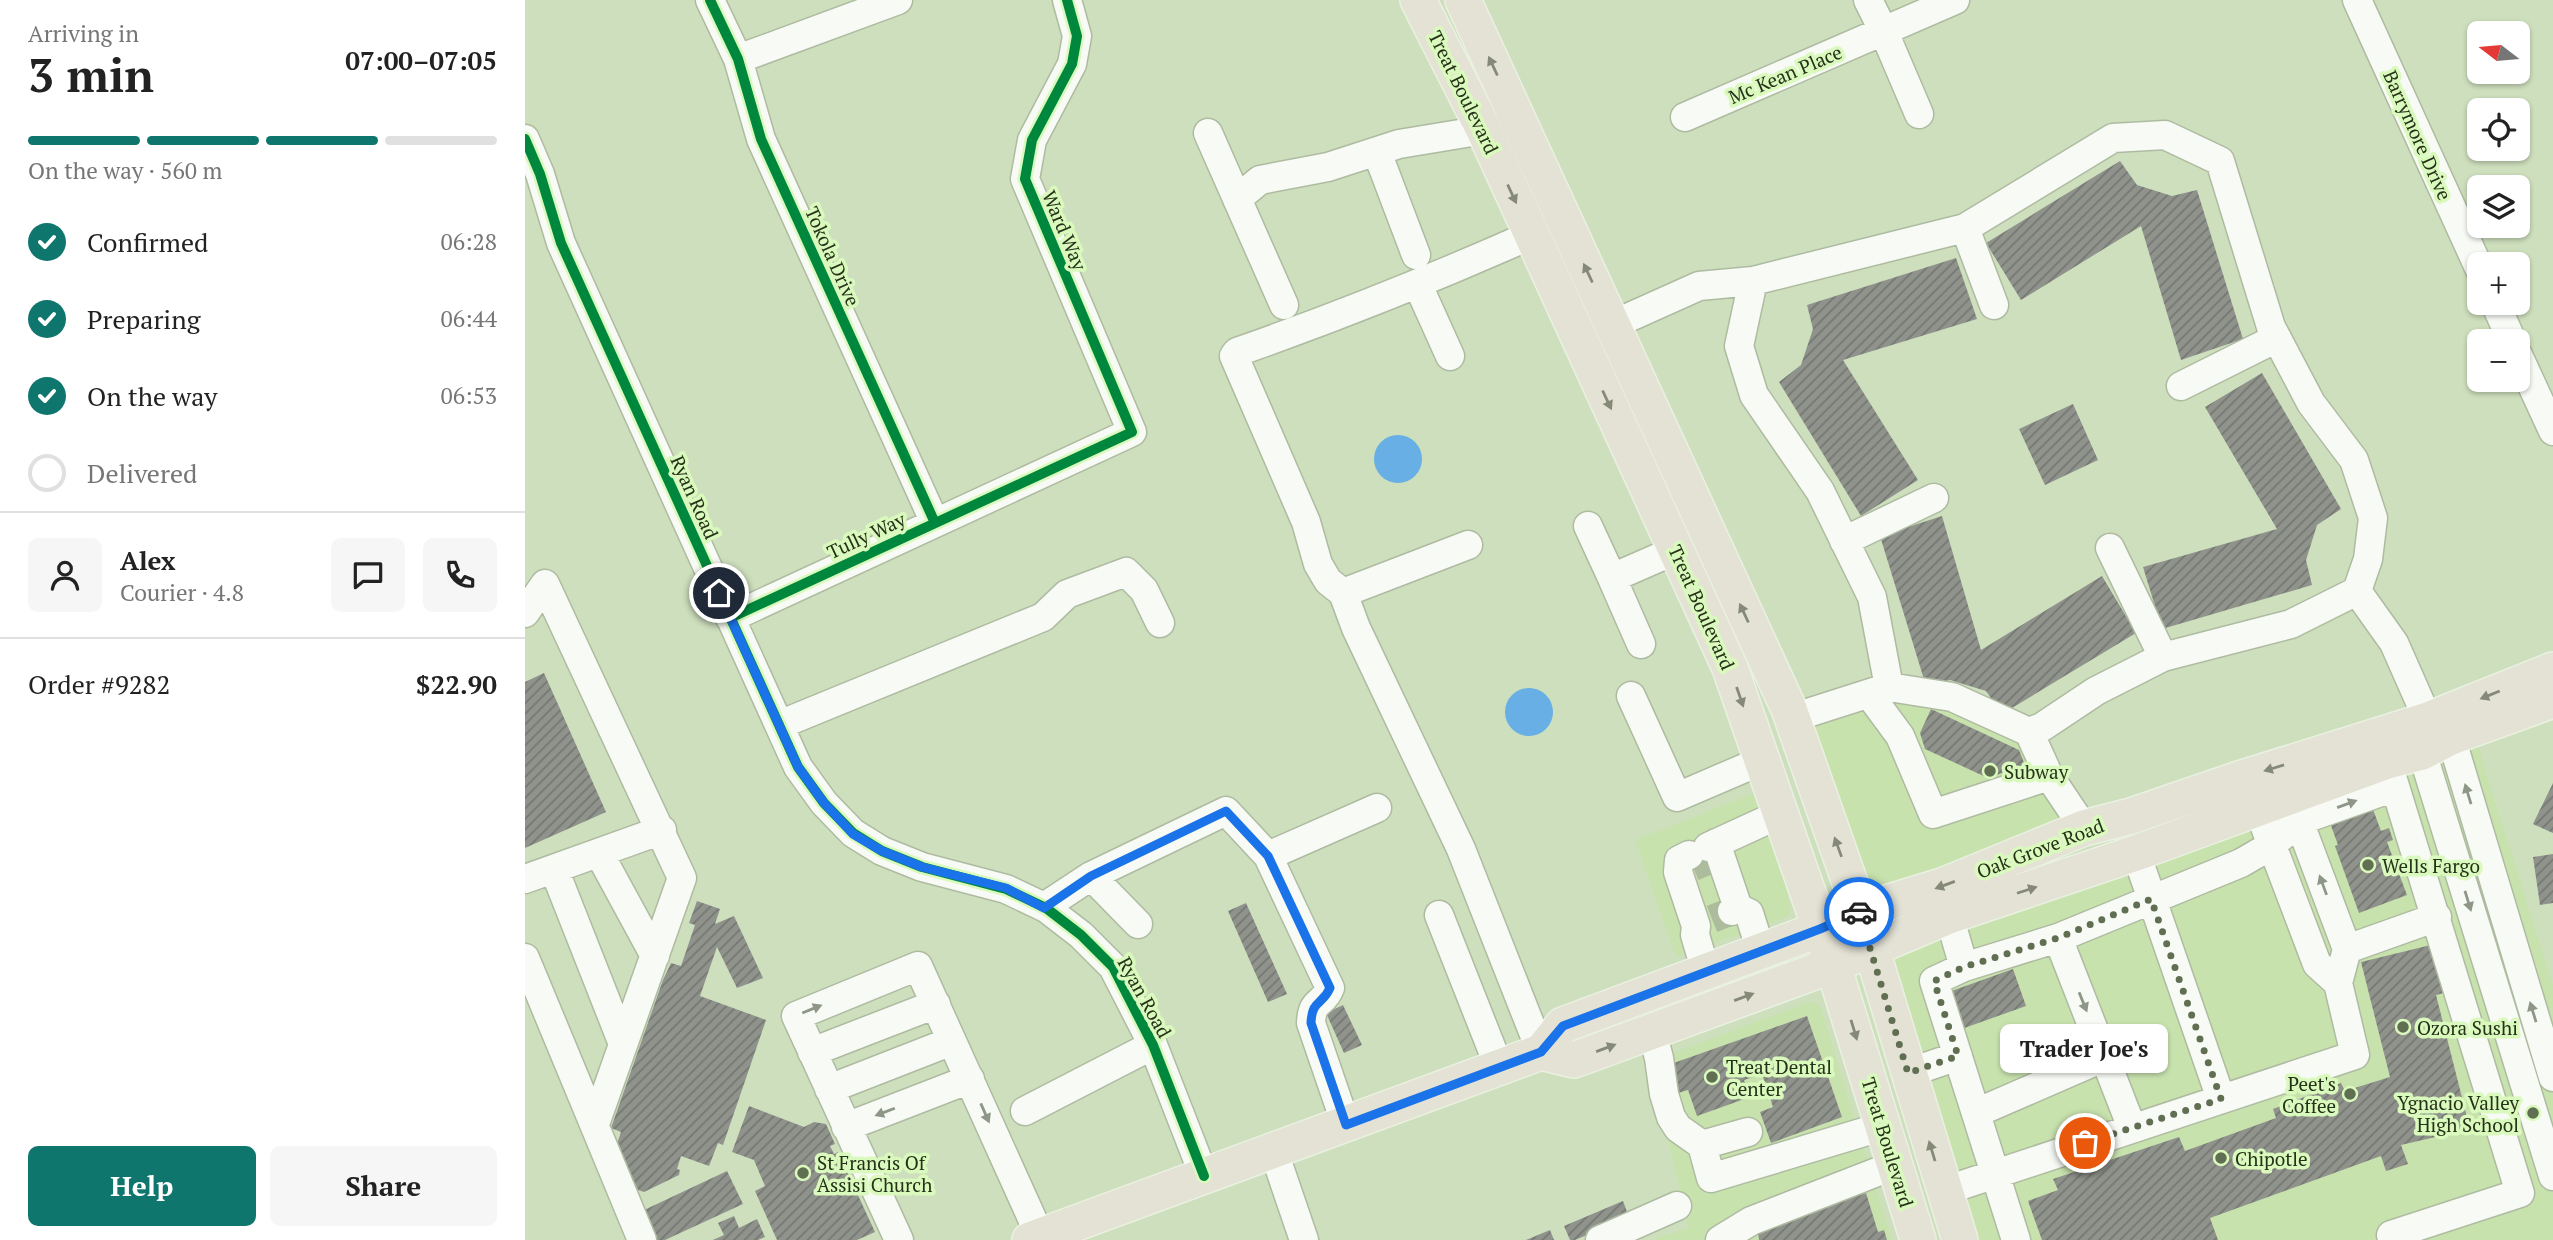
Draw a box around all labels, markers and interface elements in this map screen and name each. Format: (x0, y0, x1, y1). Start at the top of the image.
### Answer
text: Arriving in (28, 18, 139, 49)
north arrow (2467, 21, 2531, 84)
map controls (2467, 21, 2530, 392)
street label: Treat Boulevard (1423, 26, 1505, 158)
street label: Mc Kean Place (1724, 39, 1846, 109)
text: 07:00–07:05 (345, 43, 497, 77)
text: 3 min (28, 44, 154, 105)
one-way arrow (1487, 56, 1499, 76)
street label: Barrymore Drive (2378, 66, 2458, 204)
button: locate (2467, 98, 2530, 161)
text: On the way · 560 m (28, 155, 222, 186)
button: layers (2467, 175, 2530, 238)
one-way arrow (1507, 183, 1518, 204)
street label: Ward Way (1037, 186, 1093, 274)
street label: Tokola Drive (800, 202, 866, 310)
icon: check (28, 223, 66, 261)
text: Confirmed (87, 225, 208, 259)
text: 06:28 (440, 226, 497, 257)
button: + (2467, 252, 2530, 315)
one-way arrow (1582, 263, 1594, 283)
icon: check (28, 300, 66, 338)
text: Preparing (87, 302, 200, 336)
text: 06:44 (440, 303, 497, 334)
button: − (2467, 329, 2530, 392)
icon: check (28, 377, 66, 415)
text: On the way (87, 379, 218, 413)
text: 06:53 (440, 380, 497, 411)
one-way arrow (1601, 390, 1613, 410)
street label: Ryan Road (666, 451, 725, 543)
text: Delivered (87, 456, 197, 490)
street label: Tully Way (823, 506, 909, 564)
button: person (28, 538, 102, 612)
button: chat (331, 538, 405, 612)
button: phone (423, 538, 497, 612)
street label: Treat Boulevard (1663, 541, 1741, 674)
text: Alex (120, 543, 176, 577)
pin (689, 563, 749, 623)
icon: home (700, 574, 738, 612)
text: Courier · 4.8 (120, 577, 244, 608)
one-way arrow (1739, 603, 1750, 623)
text: Order #9282 (28, 667, 170, 701)
text: $22.90 (416, 667, 497, 701)
one-way arrow (1735, 687, 1746, 708)
one-way arrow (2479, 690, 2500, 701)
place label: Subway (2004, 759, 2069, 784)
marker: Subway (1982, 763, 1998, 779)
one-way arrow (2263, 763, 2284, 774)
one-way arrow (2462, 783, 2472, 804)
one-way arrow (2337, 798, 2358, 809)
street label: Oak Grove Road (1973, 812, 2108, 884)
one-way arrow (1832, 836, 1843, 857)
place label: Wells Fargo (2382, 853, 2480, 878)
marker: Wells Fargo (2360, 857, 2376, 873)
one-way arrow (2317, 875, 2328, 896)
courier (1824, 877, 1894, 947)
one-way arrow (1934, 880, 1955, 891)
one-way arrow (2017, 884, 2038, 895)
one-way arrow (2463, 891, 2474, 912)
icon: car (1840, 893, 1878, 931)
street label: Ryan Road (1113, 952, 1178, 1042)
one-way arrow (2077, 991, 2088, 1012)
one-way arrow (1734, 992, 1755, 1003)
one-way arrow (2528, 1001, 2538, 1022)
one-way arrow (802, 1003, 822, 1015)
place label: Ozora Sushi (2417, 1015, 2518, 1040)
marker: Ozora Sushi (2395, 1019, 2411, 1035)
one-way arrow (1849, 1020, 1859, 1041)
callout: Trader Joe's (2001, 1024, 2169, 1073)
text: Trader Joe's (2020, 1033, 2148, 1064)
one-way arrow (1596, 1042, 1617, 1053)
place label: Treat Dental Center (1726, 1054, 1832, 1101)
marker: Treat Dental Center (1704, 1069, 1720, 1085)
place label: Peet's Coffee (2282, 1071, 2336, 1118)
street label: Treat Boulevard (1856, 1074, 1920, 1210)
marker: Peet's Coffee (2342, 1086, 2358, 1102)
place label: Ygnacio Valley High School (2397, 1090, 2519, 1137)
one-way arrow (979, 1103, 991, 1123)
marker: Ygnacio Valley High School (2525, 1105, 2541, 1121)
one-way arrow (874, 1107, 895, 1118)
pin (2055, 1113, 2115, 1173)
icon: bag (2066, 1124, 2104, 1162)
one-way arrow (1927, 1141, 1937, 1162)
button: Help (28, 1146, 256, 1226)
button: Share (270, 1146, 497, 1226)
place label: Chipotle (2235, 1146, 2308, 1171)
place label: St Francis Of Assisi Church (817, 1150, 932, 1197)
marker: Chipotle (2213, 1150, 2229, 1166)
marker: St Francis Of Assisi Church (795, 1165, 811, 1181)

